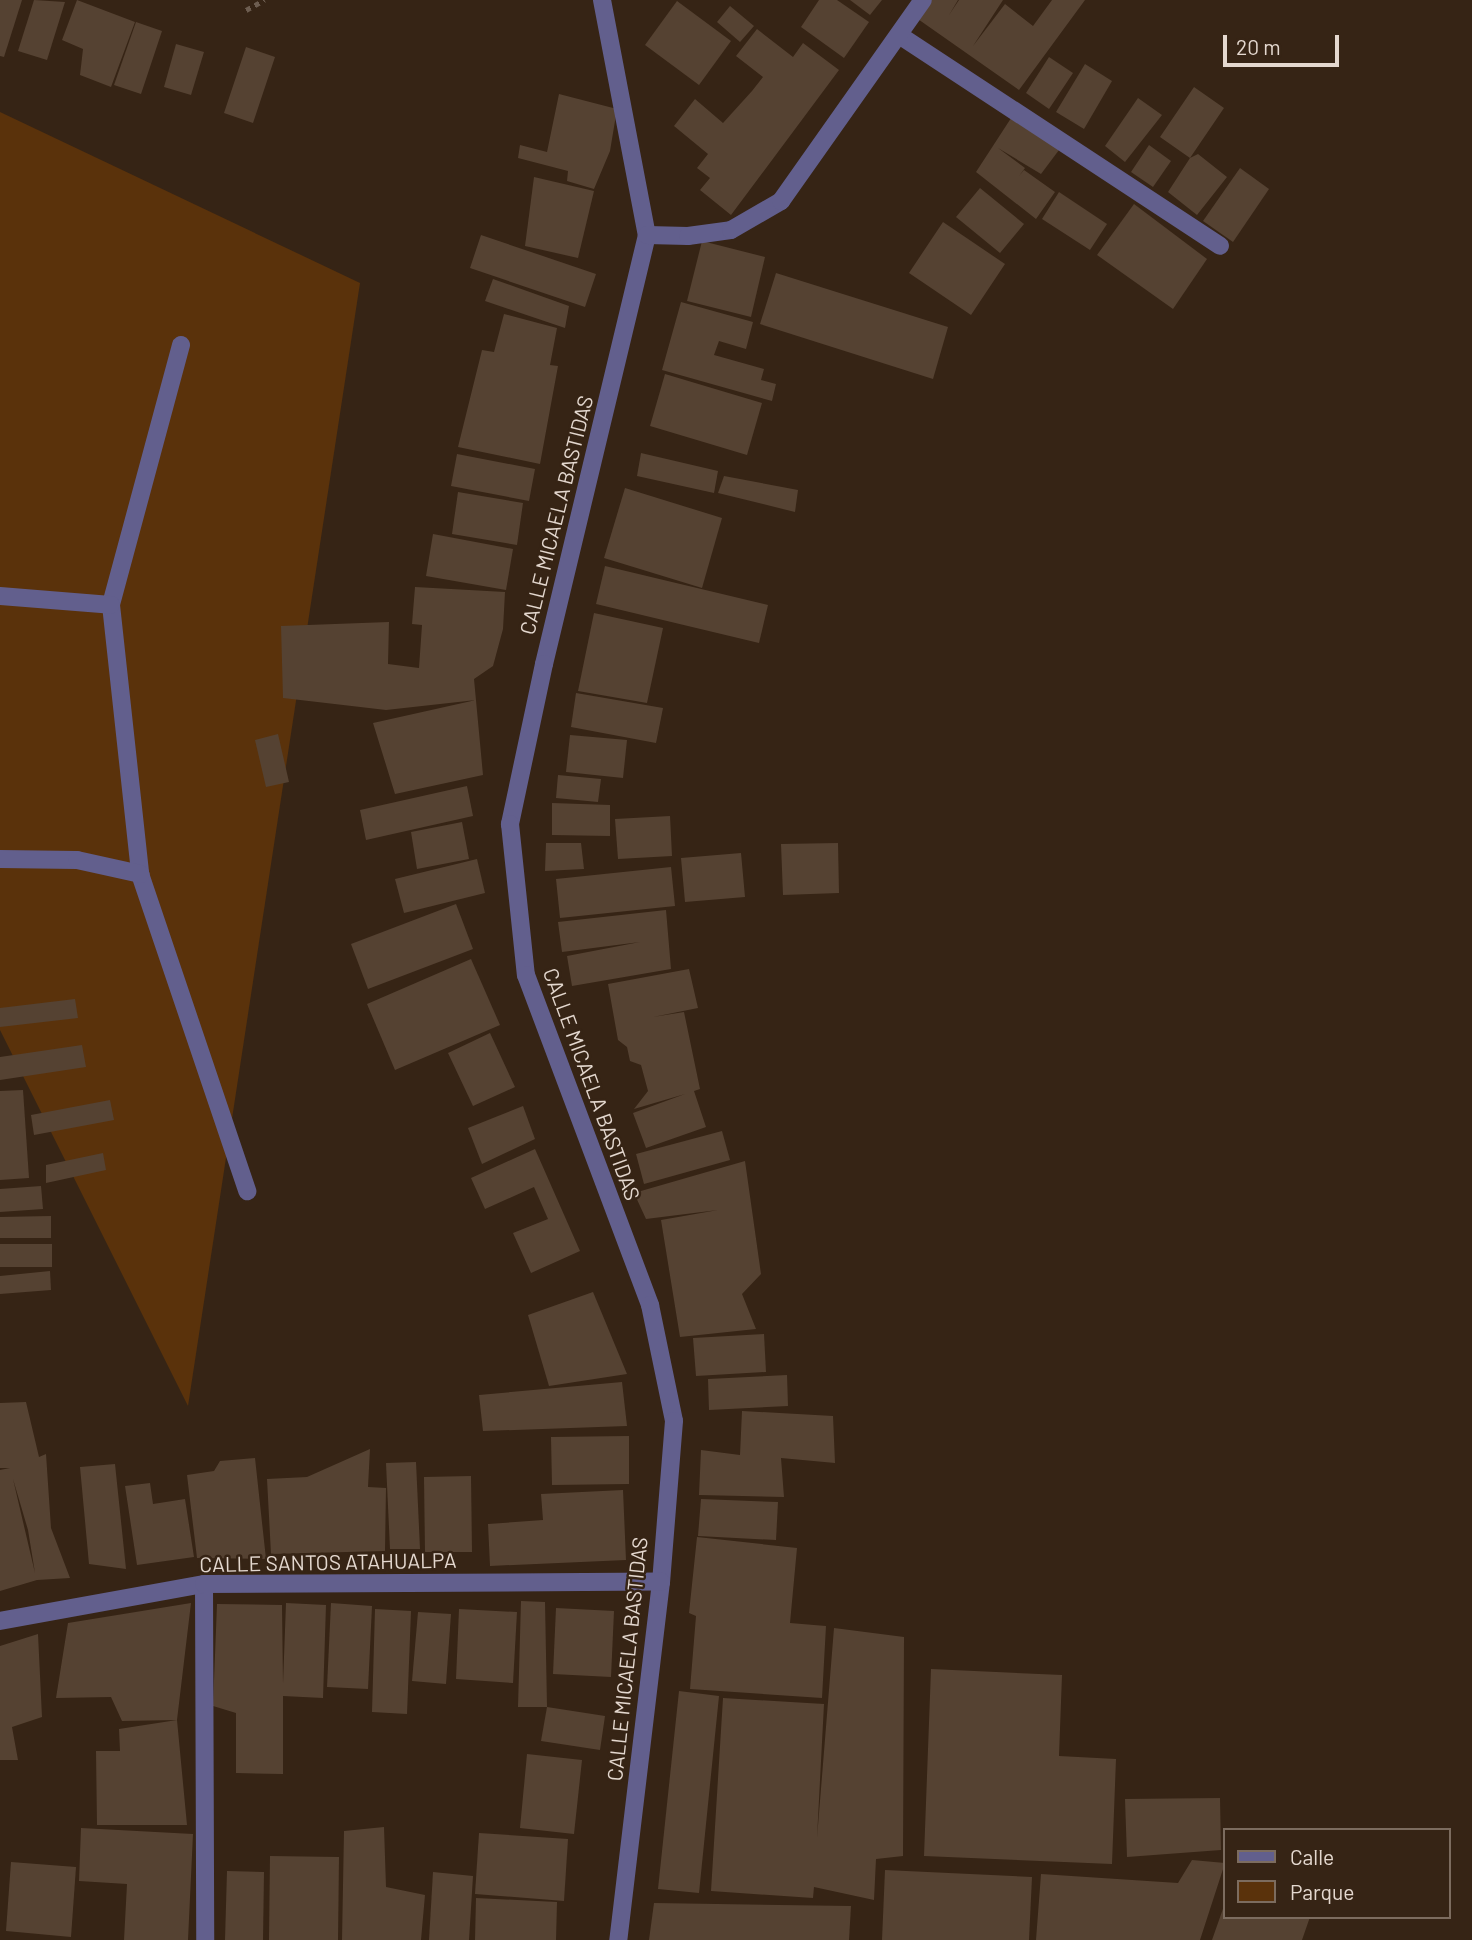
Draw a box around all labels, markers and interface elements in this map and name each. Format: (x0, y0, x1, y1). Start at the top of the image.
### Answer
scale bar (1227, 21, 1342, 65)
text: 20 m (1236, 34, 1281, 59)
street label: CALLE MICAELA BASTIDAS (514, 393, 598, 637)
street label: CALLE MICAELA BASTIDAS (538, 964, 646, 1204)
street label: CALLE MICAELA BASTIDAS (602, 1536, 652, 1782)
street label: CALLE SANTOS ATAHUALPA (199, 1547, 457, 1577)
legend (1224, 1828, 1451, 1919)
text: Calle (1290, 1844, 1334, 1869)
text: Parque (1290, 1879, 1355, 1904)

